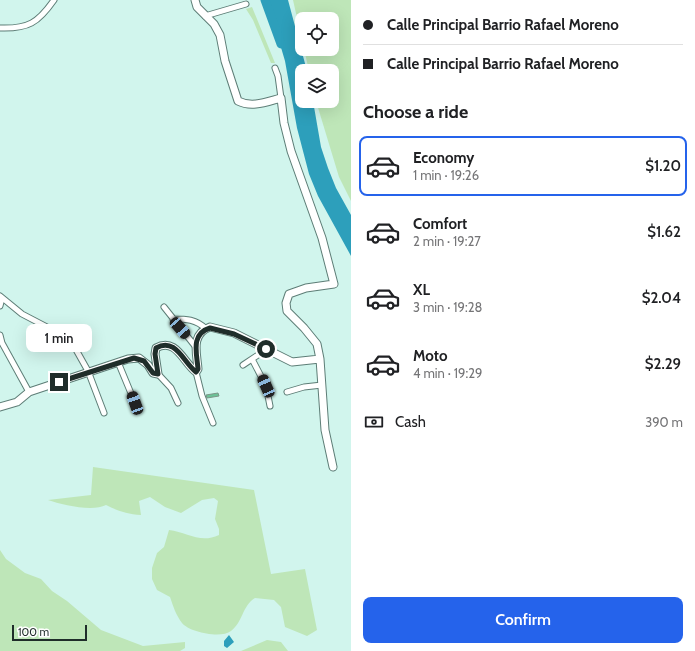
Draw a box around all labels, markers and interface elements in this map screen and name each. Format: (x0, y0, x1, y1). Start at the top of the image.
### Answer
map controls (295, 12, 339, 108)
button: locate (295, 12, 339, 56)
text: Calle Principal Barrio Rafael Moreno (387, 16, 619, 34)
text: Calle Principal Barrio Rafael Moreno (387, 55, 619, 73)
button: layers (295, 64, 339, 108)
text: Choose a ride (363, 101, 468, 123)
icon: car (365, 148, 401, 184)
text: Economy (413, 149, 474, 167)
text: $1.20 (645, 157, 681, 175)
text: 1 min · 19:26 (413, 167, 479, 183)
icon: car (365, 214, 401, 250)
text: Comfort (413, 215, 467, 233)
text: $1.62 (647, 223, 681, 241)
text: 2 min · 19:27 (413, 233, 481, 249)
icon: car (365, 280, 401, 316)
text: XL (413, 281, 430, 299)
text: $2.04 (642, 289, 681, 307)
text: 3 min · 19:28 (413, 299, 482, 315)
car (168, 315, 192, 341)
callout: 1 min (26, 324, 92, 352)
text: 1 min (44, 330, 74, 346)
route start (257, 340, 275, 358)
icon: car (365, 346, 401, 382)
text: Moto (413, 347, 447, 365)
text: $2.29 (645, 355, 681, 373)
text: 4 min · 19:29 (413, 365, 482, 381)
route end (50, 373, 68, 391)
car (256, 373, 276, 399)
car (125, 390, 145, 416)
icon: cash (363, 411, 385, 433)
text: Cash (395, 413, 426, 431)
text: 390 m (645, 414, 683, 430)
button: Confirm (363, 597, 683, 643)
scale bar (12, 623, 87, 642)
text: 100 m (18, 625, 49, 639)

